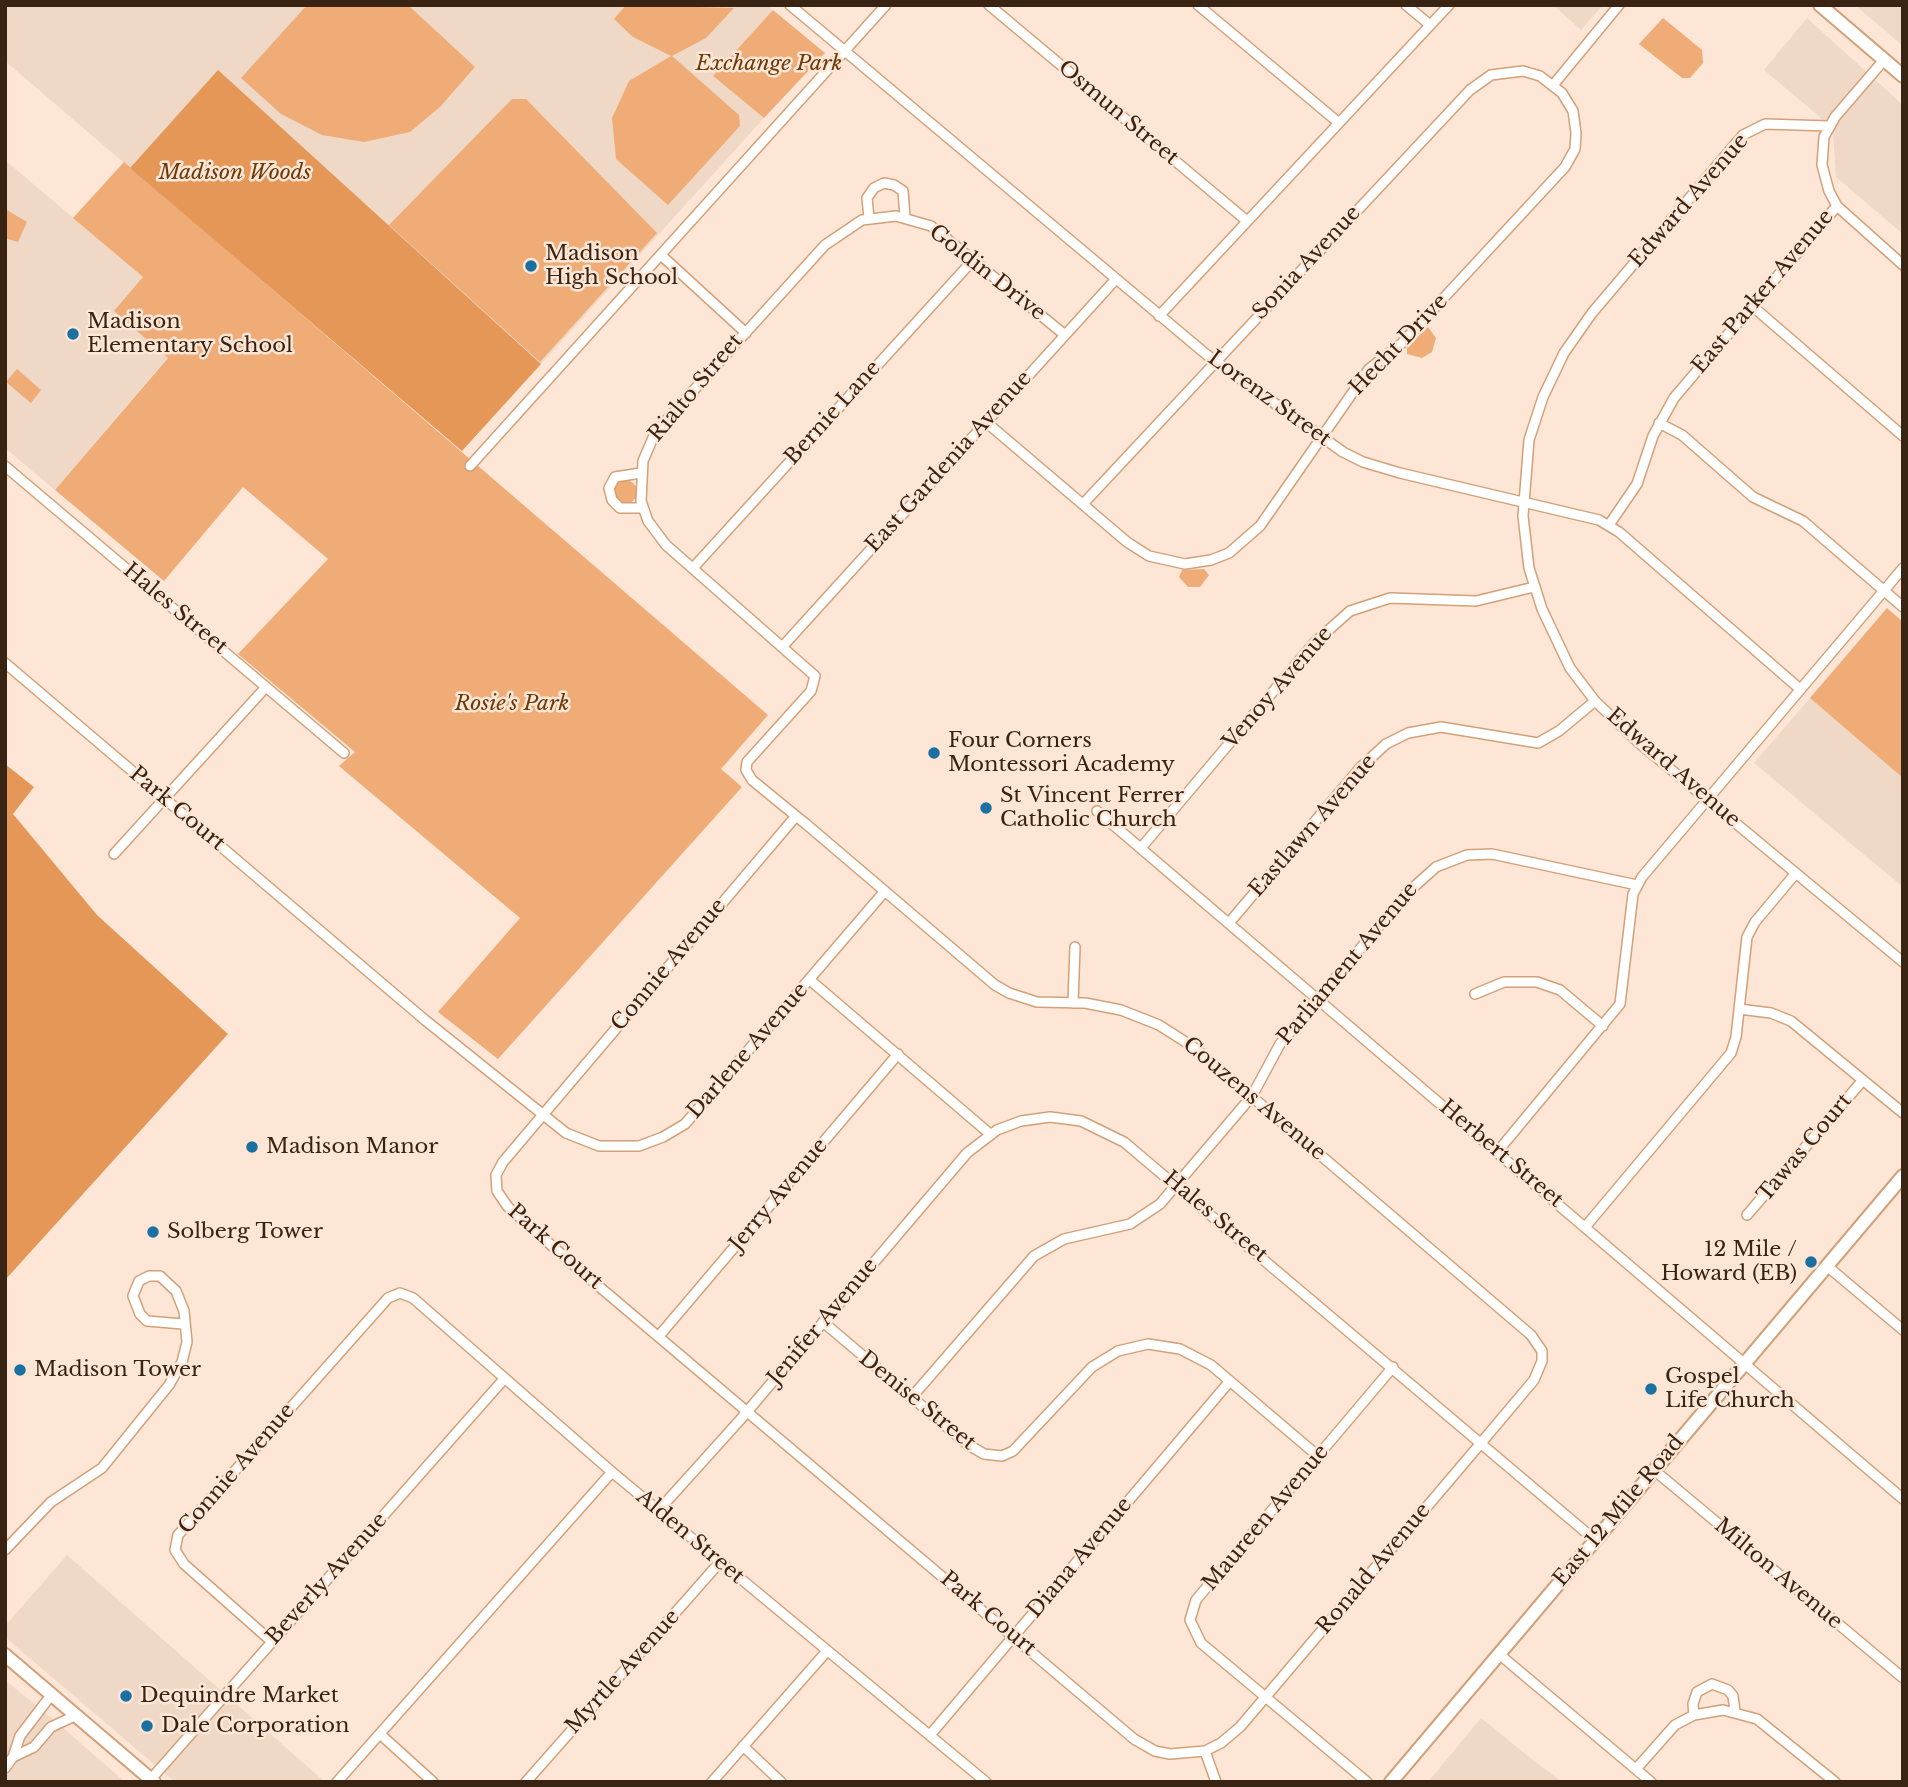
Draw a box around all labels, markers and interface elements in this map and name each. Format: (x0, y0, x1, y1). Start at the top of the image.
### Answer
park label: Exchange Park (696, 51, 842, 77)
street label: Osmun Street (1053, 55, 1183, 171)
street label: Edward Avenue (1624, 129, 1754, 273)
park label: Madison Woods (159, 160, 311, 186)
street label: Sonia Avenue (1248, 201, 1366, 325)
street label: East Parker Avenue (1687, 205, 1839, 379)
street label: Goldin Drive (924, 220, 1050, 326)
place label: Madison High School (545, 241, 678, 291)
marker: Madison High School (523, 258, 539, 274)
street label: Hecht Drive (1345, 289, 1453, 401)
place label: Madison Elementary School (87, 309, 293, 359)
marker: Madison Elementary School (65, 326, 81, 342)
street label: Rialto Street (644, 329, 748, 447)
street label: Lorenz Street (1202, 346, 1336, 452)
street label: Bernie Lane (780, 356, 886, 470)
street label: East Gardenia Avenue (861, 366, 1037, 558)
street label: Hales Street (118, 558, 232, 660)
street label: Venoy Avenue (1218, 622, 1338, 754)
park label: Rosie's Park (455, 691, 569, 717)
street label: Edward Avenue (1601, 703, 1745, 833)
place label: Four Corners Montessori Academy (948, 728, 1175, 778)
marker: Four Corners Montessori Academy (926, 745, 942, 761)
street label: Eastlawn Avenue (1244, 750, 1382, 902)
street label: Park Court (124, 762, 230, 856)
place label: St Vincent Ferrer Catholic Church (1000, 783, 1184, 833)
marker: St Vincent Ferrer Catholic Church (978, 800, 994, 816)
street label: Parliament Avenue (1273, 878, 1423, 1050)
street label: Connie Avenue (606, 894, 732, 1036)
street label: Darlene Avenue (682, 978, 814, 1124)
street label: Couzens Avenue (1178, 1032, 1330, 1166)
street label: Tawas Court (1752, 1089, 1858, 1207)
street label: Herbert Street (1434, 1095, 1568, 1213)
place label: Madison Manor (266, 1134, 438, 1160)
street label: Jerry Avenue (725, 1134, 833, 1256)
marker: Madison Manor (244, 1139, 260, 1155)
street label: Hales Street (1158, 1166, 1272, 1268)
street label: Park Court (502, 1199, 608, 1295)
place label: Solberg Tower (167, 1219, 323, 1245)
marker: Solberg Tower (145, 1224, 161, 1240)
place label: 12 Mile / Howard (EB) (1661, 1237, 1797, 1287)
street label: Jenifer Avenue (763, 1253, 883, 1391)
marker: 12 Mile / Howard (EB) (1803, 1254, 1819, 1270)
street label: Denise Street (854, 1346, 980, 1456)
place label: Madison Tower (34, 1357, 201, 1383)
marker: Madison Tower (12, 1362, 28, 1378)
place label: Gospel Life Church (1665, 1364, 1795, 1414)
marker: Gospel Life Church (1643, 1381, 1659, 1397)
street label: Connie Avenue (173, 1399, 301, 1539)
street label: East 12 Mile Road (1548, 1430, 1690, 1592)
street label: Maureen Avenue (1198, 1440, 1334, 1596)
street label: Alden Street (631, 1485, 749, 1589)
street label: Diana Avenue (1022, 1493, 1138, 1623)
street label: Ronald Avenue (1312, 1498, 1436, 1640)
street label: Beverly Avenue (261, 1508, 393, 1650)
street label: Milton Avenue (1709, 1513, 1847, 1635)
street label: Park Court (935, 1567, 1041, 1661)
street label: Myrtle Avenue (561, 1605, 685, 1739)
place label: Dequindre Market (140, 1683, 339, 1709)
marker: Dequindre Market (118, 1688, 134, 1704)
place label: Dale Corporation (161, 1713, 349, 1739)
marker: Dale Corporation (139, 1718, 155, 1734)

